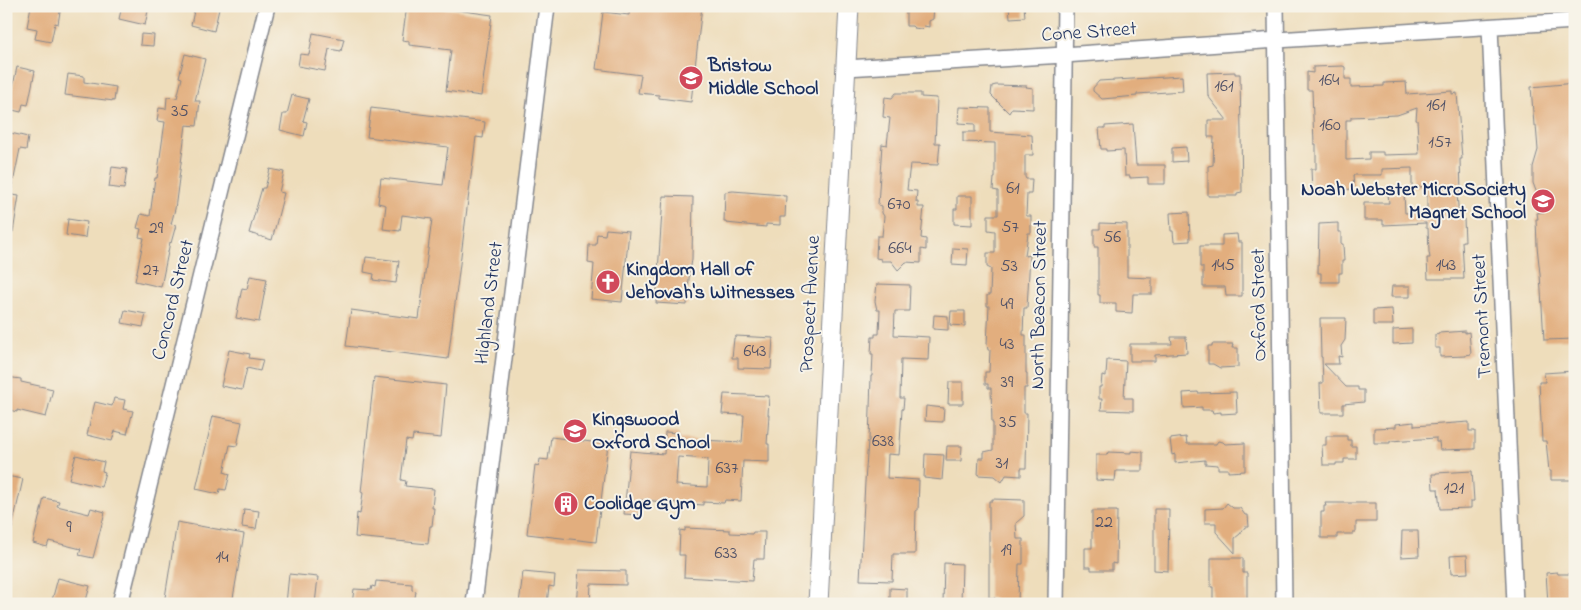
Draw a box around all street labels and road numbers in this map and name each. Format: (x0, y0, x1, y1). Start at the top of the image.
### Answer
street label: Cone Street (1040, 15, 1138, 51)
street label: North Beacon Street (1024, 220, 1056, 390)
street label: Prospect Avenue (793, 235, 829, 373)
street label: Concord Street (145, 236, 203, 363)
street label: Highland Street (468, 240, 513, 366)
street label: Oxford Street (1245, 248, 1275, 362)
street label: Tremont Street (1465, 253, 1501, 379)

